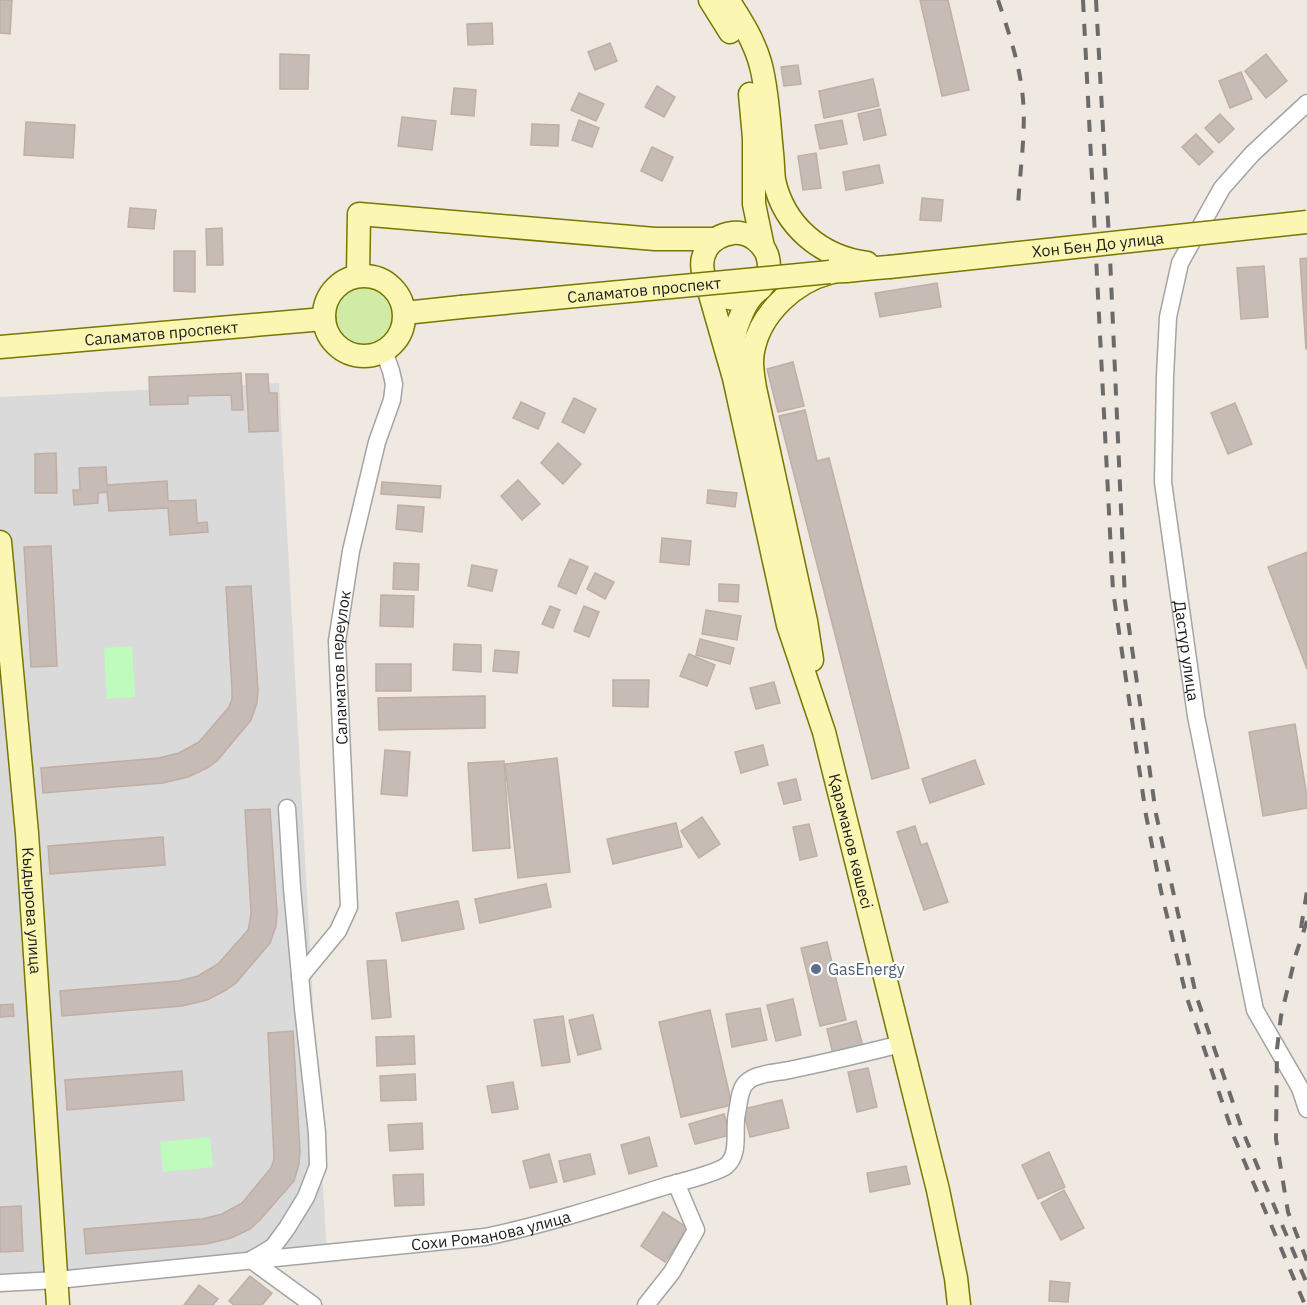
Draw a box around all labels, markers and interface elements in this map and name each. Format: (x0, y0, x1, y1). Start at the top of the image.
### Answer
street label: Хон Бен До улица (1031, 227, 1165, 262)
street label: Саламатов проспект (566, 272, 722, 307)
street label: Саламатов проспект (84, 316, 240, 350)
street label: Саламатов переулок (327, 589, 355, 745)
street label: Дастур улица (1170, 599, 1204, 703)
street label: Қараманов көшесі (825, 771, 878, 911)
street label: Кыдырова улица (18, 847, 46, 975)
place label: GasEnergy (828, 959, 905, 979)
marker: GasEnergy (809, 962, 823, 976)
street label: Сохи Романова улица (410, 1206, 573, 1254)

